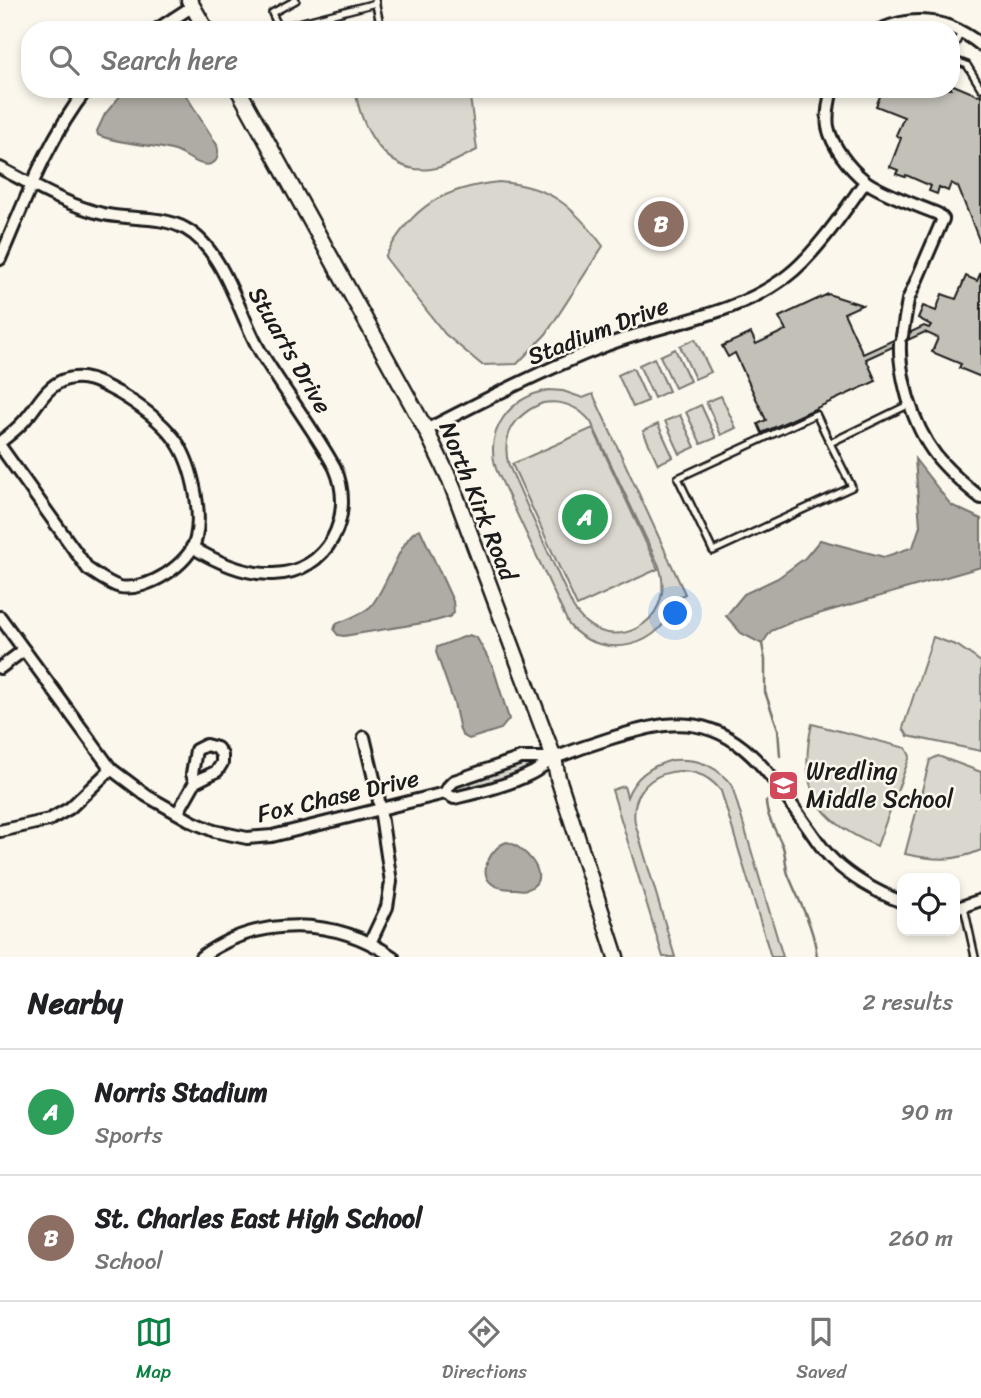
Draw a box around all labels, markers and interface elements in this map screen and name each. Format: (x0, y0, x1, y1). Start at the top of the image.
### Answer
search box (21, 21, 960, 98)
text: Search here (101, 37, 238, 83)
icon: search (45, 41, 83, 79)
pin: B (638, 198, 684, 250)
street label: Stuarts Drive (236, 278, 344, 422)
street label: Stadium Drive (521, 285, 675, 377)
street label: North Kirk Road (427, 415, 530, 588)
pin: A (562, 491, 608, 543)
your location (658, 596, 692, 630)
place label: Wredling Middle School (806, 750, 955, 820)
street label: Fox Chase Drive (253, 757, 423, 835)
school or university icon: Wredling Middle School (766, 768, 800, 802)
map controls (897, 873, 960, 936)
button: locate (897, 873, 960, 936)
text: Nearby (28, 976, 123, 1030)
text: 2 results (862, 982, 953, 1023)
text: Norris Stadium (95, 1069, 268, 1115)
text: A (43, 1092, 59, 1133)
text: 90 m (901, 1092, 953, 1133)
text: Sports (95, 1115, 163, 1156)
text: St. Charles East High School (95, 1195, 422, 1241)
text: B (44, 1218, 58, 1259)
text: 260 m (888, 1218, 953, 1259)
text: School (95, 1241, 163, 1282)
tab: Map (135, 1313, 173, 1388)
tab: Directions (442, 1313, 527, 1388)
tab: Saved (796, 1313, 846, 1388)

